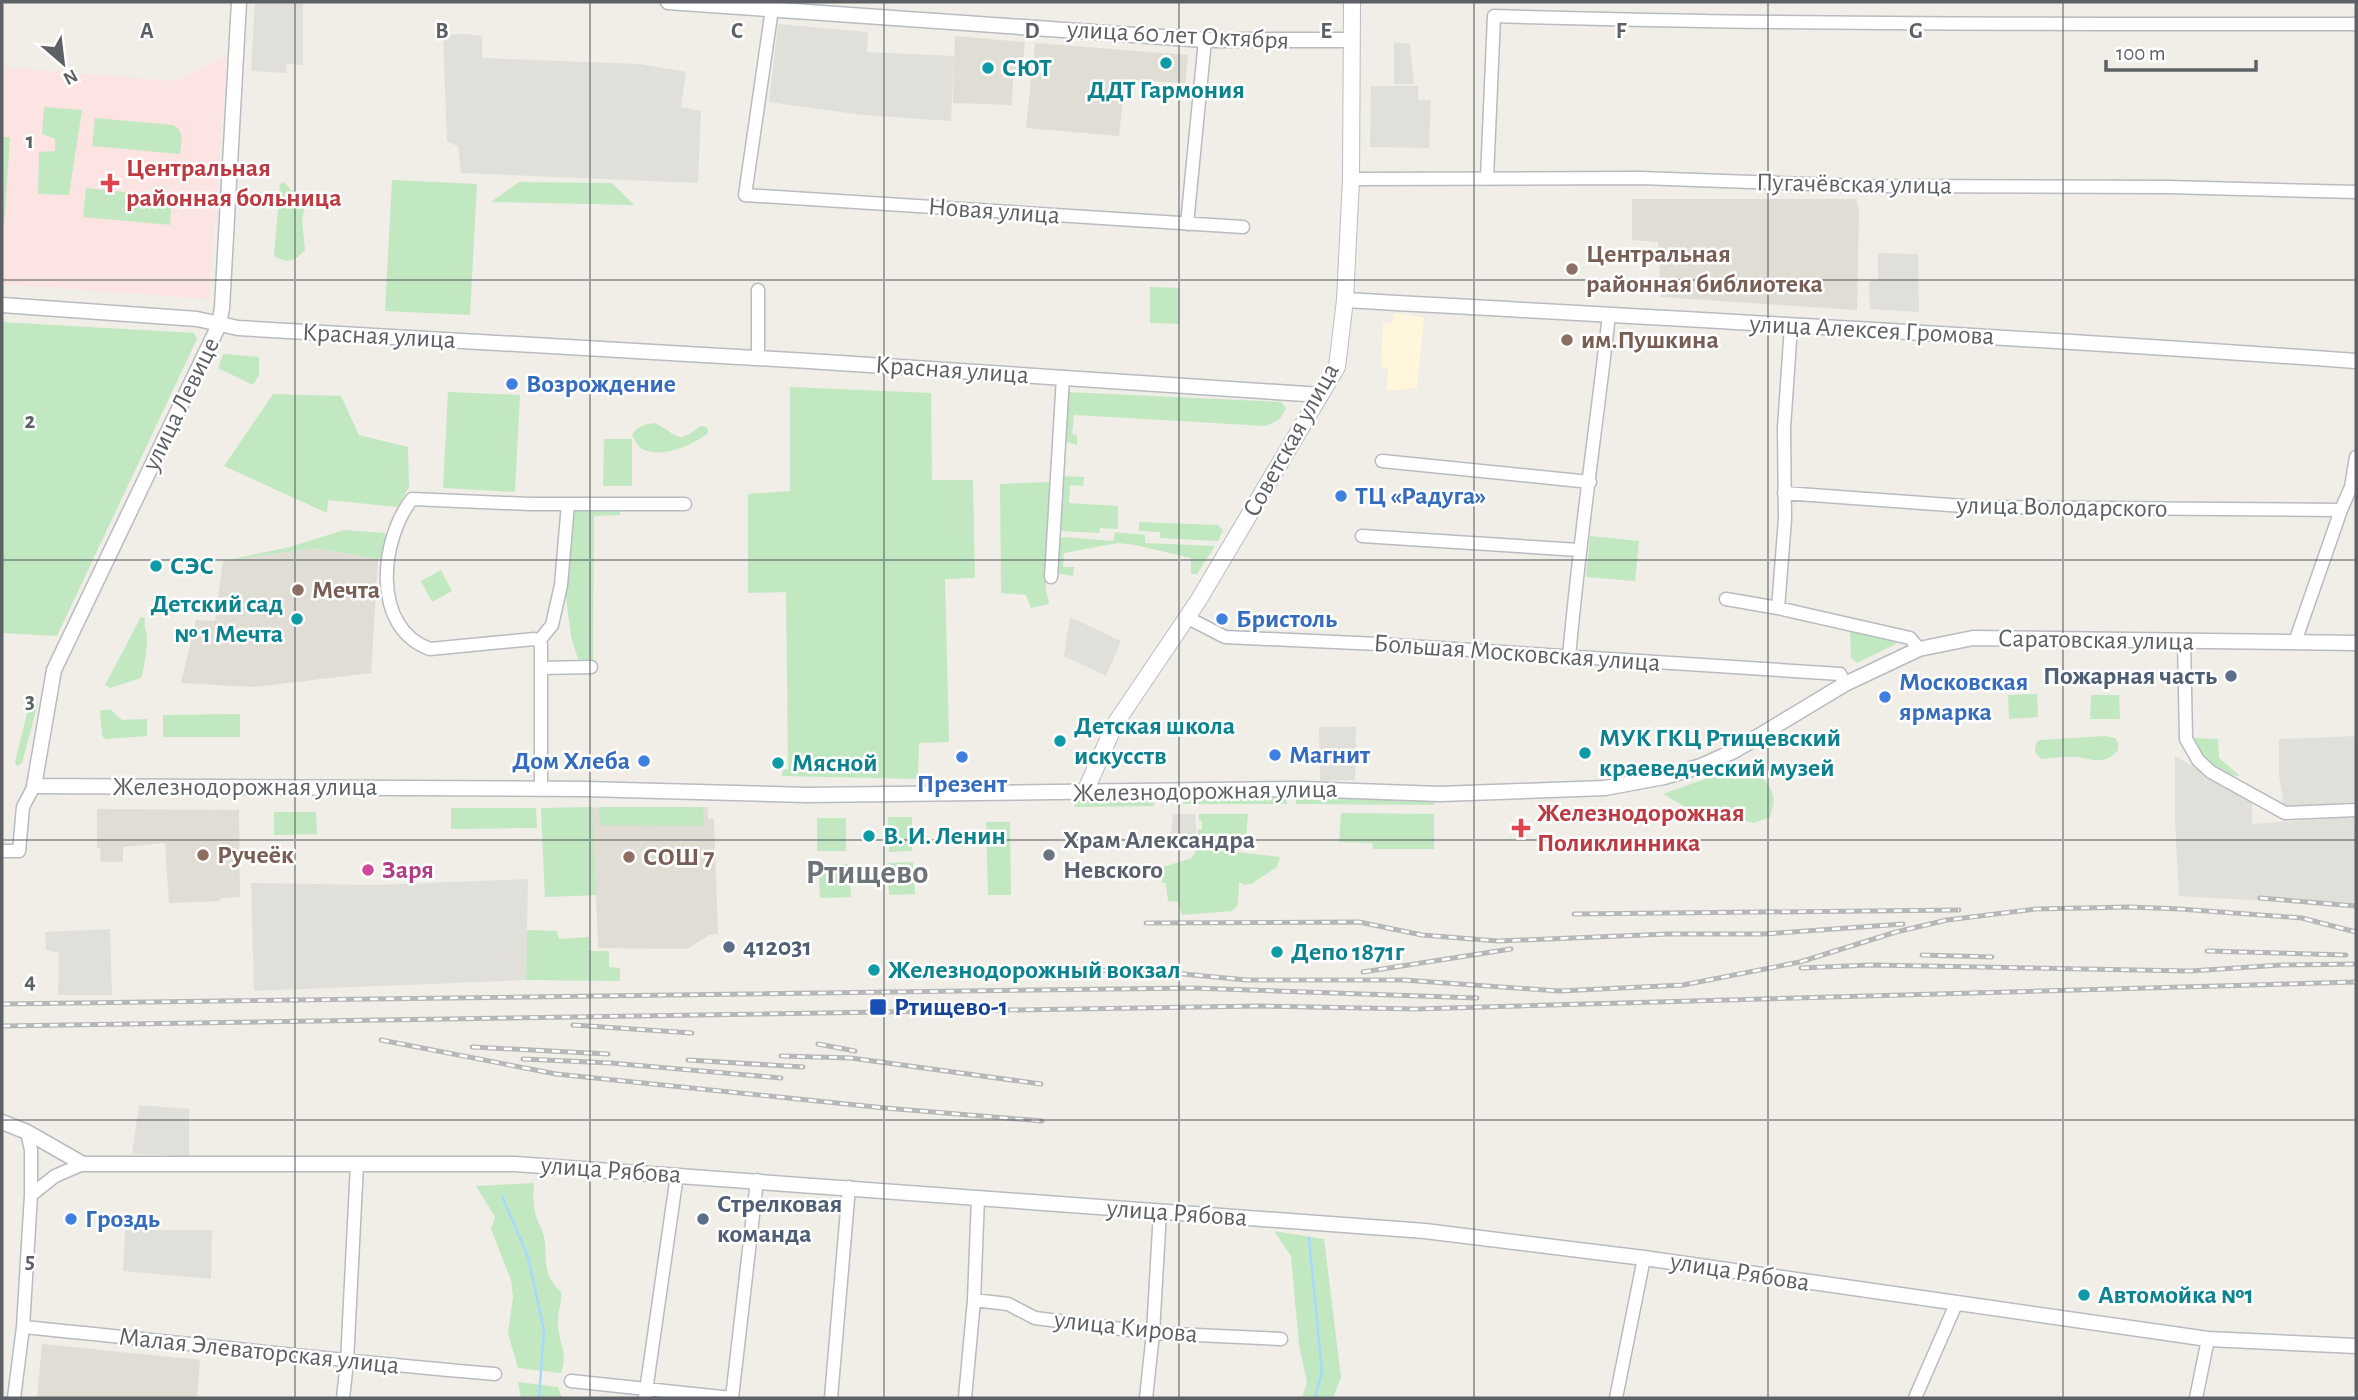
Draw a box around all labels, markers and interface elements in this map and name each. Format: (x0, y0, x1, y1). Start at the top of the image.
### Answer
street label: улица 60 лет Октября (1065, 16, 1290, 54)
text: A (140, 20, 154, 43)
text: B (435, 20, 449, 43)
text: C (731, 20, 743, 43)
text: D (1024, 20, 1040, 43)
text: E (1320, 20, 1332, 43)
text: F (1616, 20, 1627, 43)
text: G (1909, 20, 1923, 43)
north arrow (28, 28, 98, 98)
scale bar (2106, 28, 2256, 72)
text: 100 m (2116, 43, 2166, 64)
place label: СЮТ (1002, 55, 1052, 81)
marker: ДДТ Гармония (1158, 55, 1174, 71)
marker: СЮТ (980, 60, 996, 76)
text: N (60, 65, 81, 88)
place label: ДДТ Гармония (1087, 77, 1245, 103)
text: 1 (26, 130, 34, 153)
place label: Центральная районная больница (126, 155, 342, 211)
street label: Пугачёвская улица (1756, 169, 1952, 199)
marker: Центральная районная больница (100, 173, 120, 193)
street label: Новая улица (927, 193, 1061, 229)
place label: Центральная районная библиотека (1586, 241, 1823, 297)
marker: Центральная районная библиотека (1564, 261, 1580, 277)
street label: улица Алексея Громова (1748, 311, 1995, 349)
street label: Красная улица (301, 319, 457, 353)
place label: им.Пушкина (1581, 327, 1719, 353)
marker: им.Пушкина (1559, 332, 1575, 348)
street label: улица Левице (137, 333, 224, 475)
street label: Красная улица (874, 352, 1030, 388)
street label: Советская улица (1238, 359, 1344, 521)
place label: Возрождение (526, 371, 676, 397)
marker: Возрождение (504, 376, 520, 392)
text: 2 (25, 410, 36, 433)
place label: ТЦ «Радуга» (1355, 483, 1486, 509)
marker: ТЦ «Радуга» (1333, 488, 1349, 504)
street label: улица Володарского (1955, 492, 2168, 522)
place label: СЭС (170, 553, 214, 579)
marker: СЭС (148, 558, 164, 574)
place label: Мечта (312, 577, 380, 603)
marker: Мечта (290, 582, 306, 598)
place label: Детский сад № 1 Мечта (150, 591, 283, 647)
place label: Бристоль (1236, 606, 1337, 632)
marker: Детский сад № 1 Мечта (289, 611, 305, 627)
marker: Бристоль (1214, 611, 1230, 627)
street label: Саратовская улица (1998, 625, 2195, 655)
street label: Большая Московская улица (1373, 630, 1661, 676)
place label: Пожарная часть (2043, 663, 2217, 689)
marker: Пожарная часть (2223, 668, 2239, 684)
place label: Московская ярмарка (1899, 669, 2028, 725)
marker: Московская ярмарка (1877, 689, 1893, 705)
text: 3 (25, 690, 35, 713)
place label: Детская школа искусств (1074, 713, 1235, 769)
place label: МУК ГКЦ Ртищевский краеведческий музей (1599, 725, 1841, 781)
marker: Детская школа искусств (1052, 733, 1068, 749)
place label: Магнит (1289, 742, 1371, 768)
marker: МУК ГКЦ Ртищевский краеведческий музей (1577, 745, 1593, 761)
marker: Магнит (1267, 747, 1283, 763)
place label: Дом Хлеба (512, 748, 630, 774)
marker: Презент (954, 749, 970, 765)
place label: Мясной (792, 750, 878, 776)
marker: Дом Хлеба (636, 753, 652, 769)
marker: Мясной (770, 755, 786, 771)
place label: Презент (917, 771, 1008, 797)
street label: Железнодорожная улица (113, 774, 378, 800)
street label: Железнодорожная улица (1072, 776, 1338, 806)
place label: Железнодорожная Поликлинника (1537, 800, 1745, 856)
marker: Железнодорожная Поликлинника (1511, 818, 1531, 838)
place label: В. И. Ленин (883, 823, 1006, 849)
place label: Храм Александра Невского (1063, 827, 1255, 883)
marker: В. И. Ленин (861, 828, 877, 844)
place label: Ручеёк (217, 842, 294, 868)
place label: СОШ 7 (643, 844, 714, 870)
marker: Ручеёк (195, 847, 211, 863)
marker: Храм Александра Невского (1041, 847, 1057, 863)
marker: СОШ 7 (621, 849, 637, 865)
place label: Заря (382, 857, 434, 883)
district label: Ртищево (806, 857, 928, 890)
marker: Заря (360, 862, 376, 878)
place label: 412031 (743, 934, 812, 960)
marker: 412031 (721, 939, 737, 955)
place label: Депо 1871г (1291, 939, 1405, 965)
marker: Депо 1871г (1269, 944, 1285, 960)
place label: Железнодорожный вокзал (888, 957, 1181, 983)
marker: Железнодорожный вокзал (866, 962, 882, 978)
text: 4 (24, 970, 36, 993)
place label: Ртищево-1 (894, 994, 1008, 1020)
marker: Ртищево-1 (868, 997, 888, 1017)
street label: улица Рябова (539, 1152, 682, 1188)
place label: Стрелковая команда (717, 1191, 842, 1247)
street label: улица Рябова (1105, 1195, 1248, 1231)
place label: Гроздь (85, 1206, 160, 1232)
marker: Гроздь (63, 1211, 79, 1227)
marker: Стрелковая команда (695, 1211, 711, 1227)
street label: улица Рябова (1667, 1248, 1812, 1296)
text: 5 (25, 1250, 35, 1273)
place label: Автомойка №1 (2098, 1282, 2254, 1308)
marker: Автомойка №1 (2076, 1287, 2092, 1303)
street label: улица Кирова (1052, 1306, 1199, 1347)
street label: Малая Элеваторская улица (117, 1323, 401, 1379)

